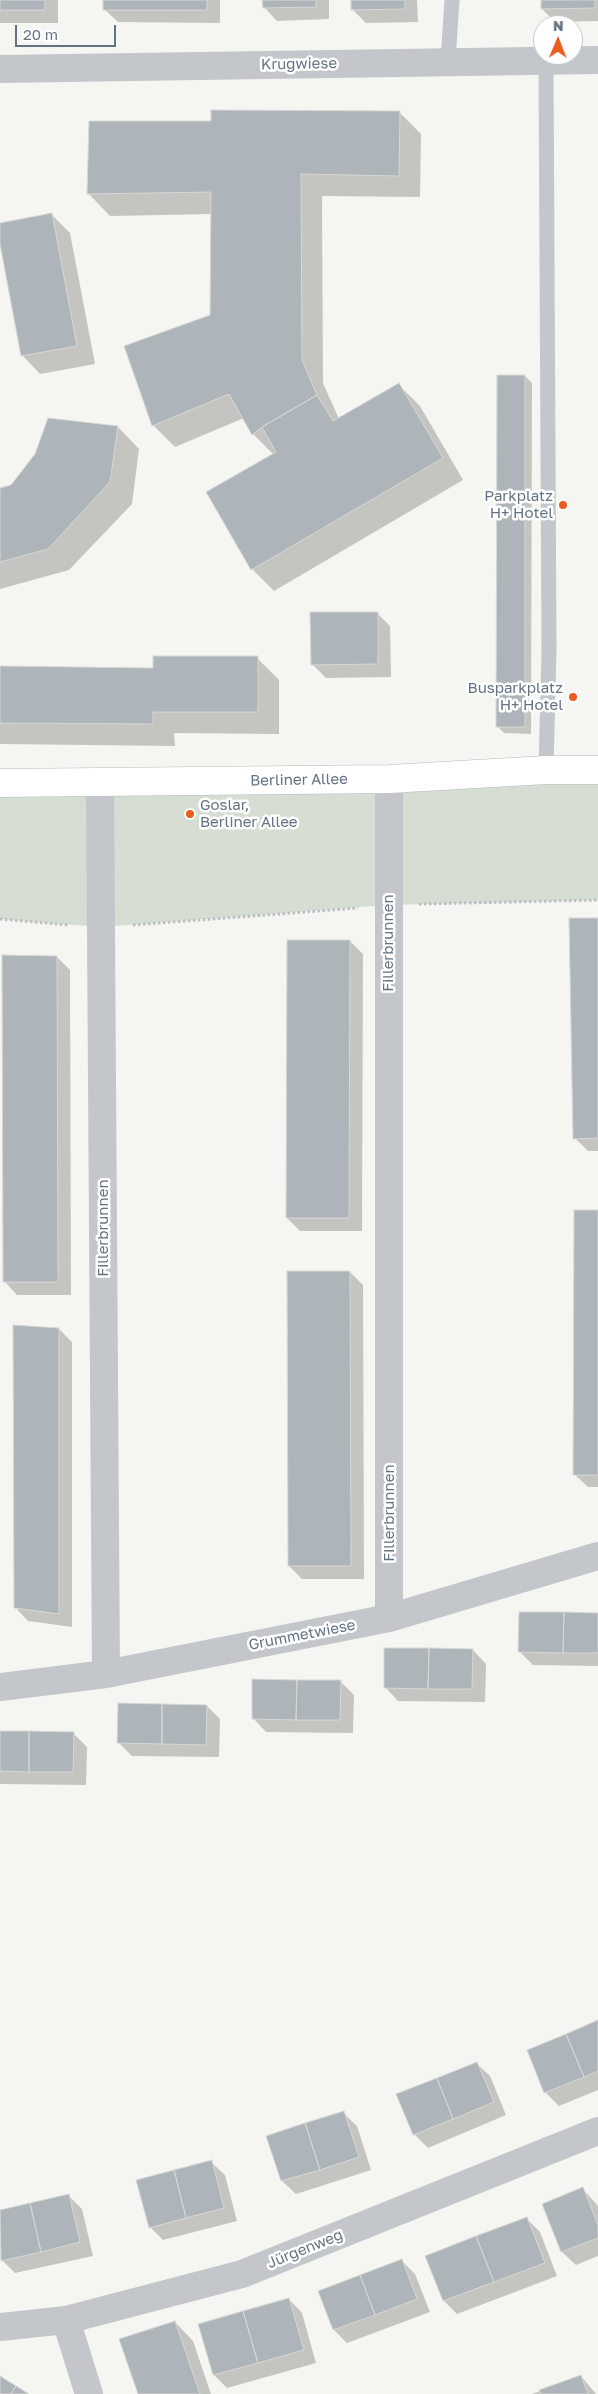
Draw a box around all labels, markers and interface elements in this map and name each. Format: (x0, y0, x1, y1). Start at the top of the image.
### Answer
scale bar (18, 15, 119, 47)
north arrow (533, 15, 583, 65)
text: N (553, 17, 564, 34)
text: 20 m (23, 25, 58, 43)
street label: Krugwiese (261, 54, 337, 74)
place label: Parkplatz H+ Hotel (484, 487, 553, 522)
marker: Parkplatz H+ Hotel (557, 499, 569, 511)
place label: Busparkplatz H+ Hotel (468, 679, 563, 714)
marker: Busparkplatz H+ Hotel (567, 691, 579, 703)
street label: Berliner Allee (250, 770, 348, 790)
place label: Goslar, Berliner Allee (200, 796, 298, 831)
marker: Goslar, Berliner Allee (184, 808, 196, 820)
street label: Fillerbrunnen (379, 894, 397, 992)
street label: Fillerbrunnen (94, 1179, 112, 1277)
street label: Fillerbrunnen (380, 1464, 398, 1562)
street label: Grummetwiese (247, 1616, 357, 1654)
street label: Jürgenweg (265, 2226, 345, 2272)

